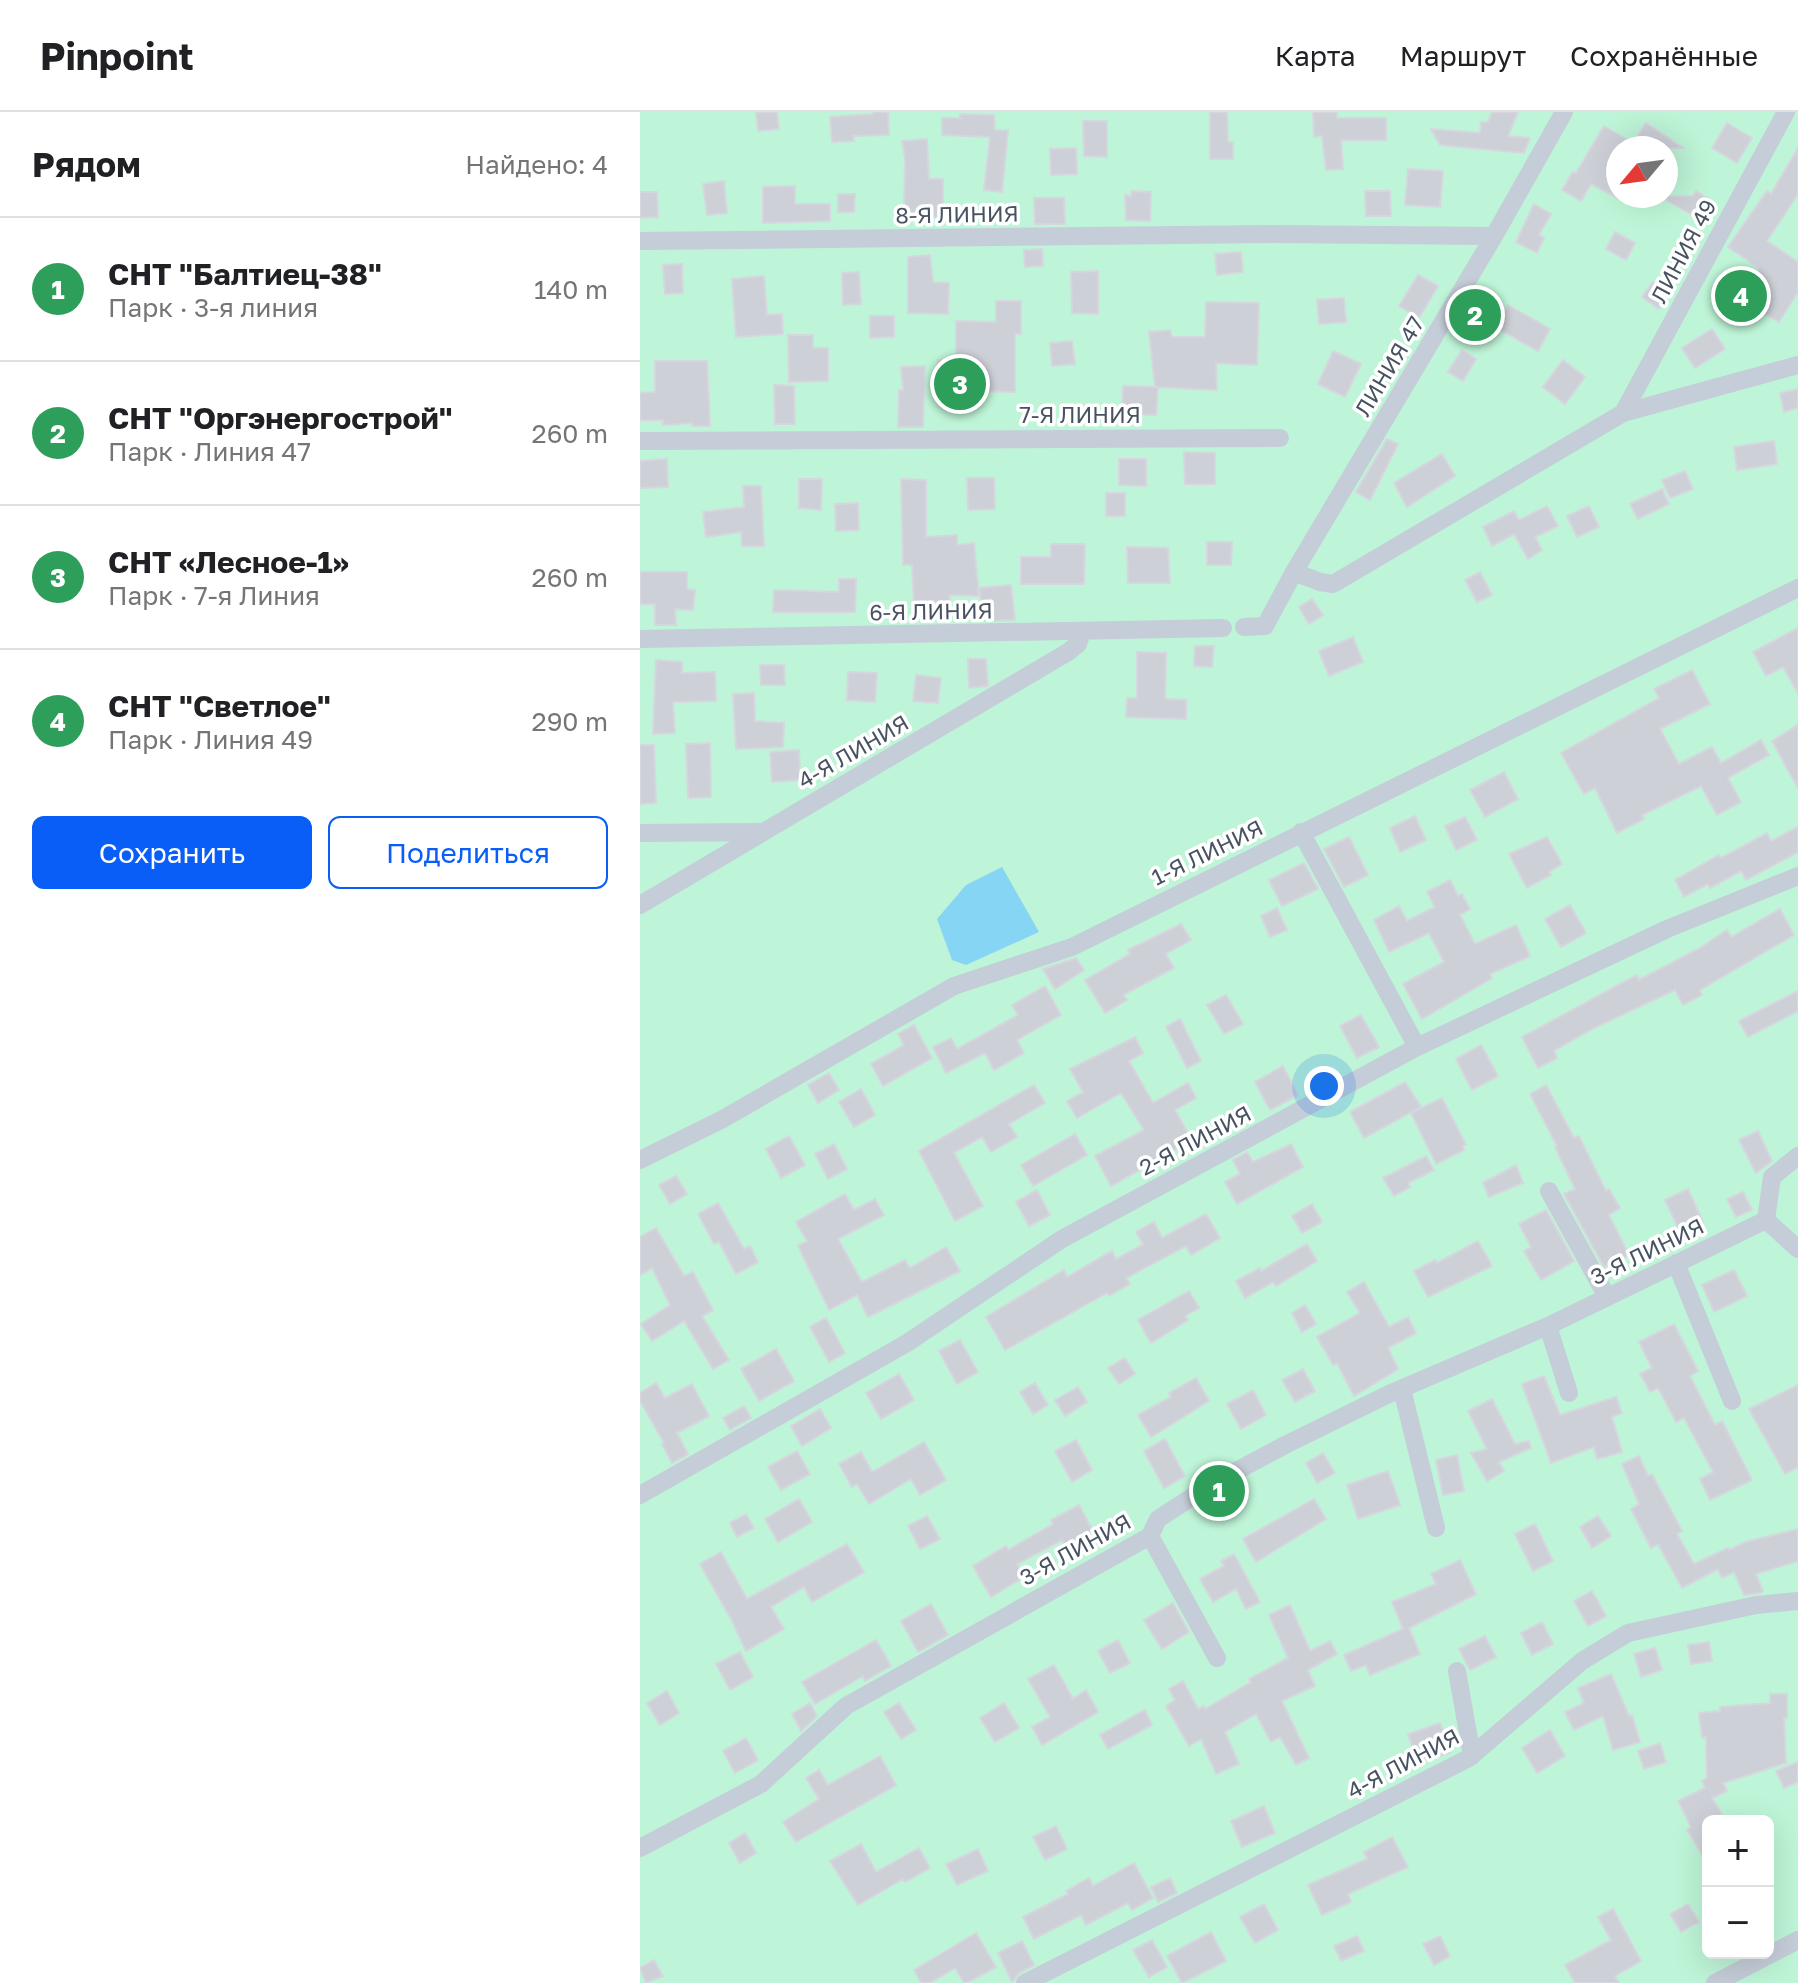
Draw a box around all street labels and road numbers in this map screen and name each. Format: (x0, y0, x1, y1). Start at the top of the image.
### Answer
street label: ЛИНИЯ 49 (1645, 195, 1721, 307)
street label: 8-Я ЛИНИЯ (895, 199, 1019, 229)
street label: ЛИНИЯ 47 (1349, 311, 1429, 421)
street label: 7-Я ЛИНИЯ (1019, 401, 1141, 428)
street label: 6-Я ЛИНИЯ (869, 596, 993, 626)
street label: 4-Я ЛИНИЯ (793, 708, 913, 794)
street label: 1-Я ЛИНИЯ (1147, 813, 1267, 891)
street label: 2-Я ЛИНИЯ (1135, 1099, 1255, 1181)
street label: 3-Я ЛИНИЯ (1586, 1212, 1708, 1290)
street label: 3-Я ЛИНИЯ (1015, 1507, 1135, 1591)
street label: 4-Я ЛИНИЯ (1342, 1722, 1464, 1804)

